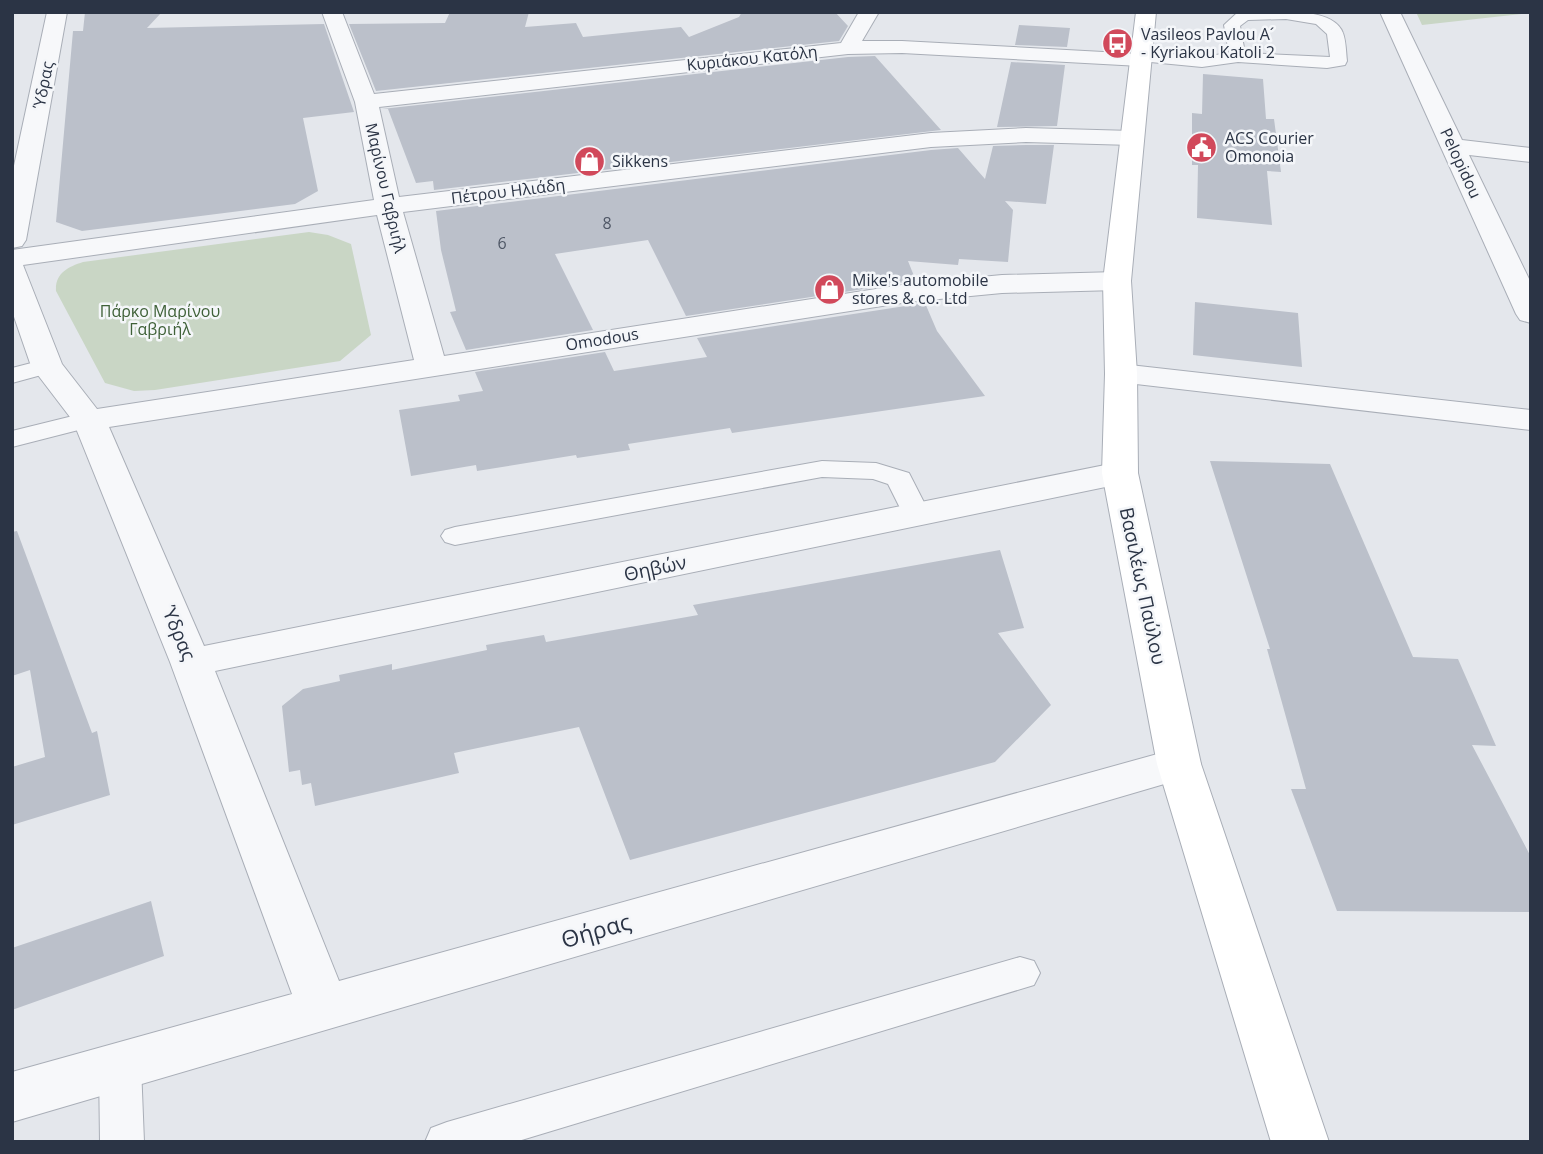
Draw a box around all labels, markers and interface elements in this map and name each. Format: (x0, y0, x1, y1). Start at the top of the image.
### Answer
place label: Vasileos Pavlou A´ - Kyriakou Katoli 2 (1141, 23, 1275, 63)
bus stop icon: Vasileos Pavlou A´ - Kyriakou Katoli 2 (1101, 26, 1135, 60)
street label: Κυριάκου Κατόλη (685, 40, 819, 76)
street label: Ύδρας (27, 59, 58, 112)
street label: Μαρίνου Γαβριήλ (360, 121, 412, 256)
street label: Pelopidou (1435, 124, 1487, 202)
place label: ACS Courier Omonoia (1225, 127, 1314, 167)
public building icon: ACS Courier Omonoia (1185, 130, 1219, 164)
shop icon: Sikkens (572, 144, 606, 178)
place label: Sikkens (612, 150, 668, 172)
street label: Πέτρου Ηλιάδη (450, 173, 566, 209)
house number: 8 (602, 212, 612, 234)
house number: 6 (497, 232, 507, 254)
place label: Mike's automobile stores & co. Ltd (852, 269, 988, 309)
shop icon: Mike's automobile stores & co. Ltd (812, 272, 846, 306)
park label: Πάρκο Μαρίνου Γαβριήλ (100, 300, 220, 340)
street label: Omodous (564, 322, 640, 356)
street label: Βασιλέως Παύλου (1114, 505, 1172, 667)
street label: Θηβών (621, 549, 689, 587)
street label: Ύδρας (155, 601, 202, 664)
street label: Θήρας (557, 905, 634, 955)

